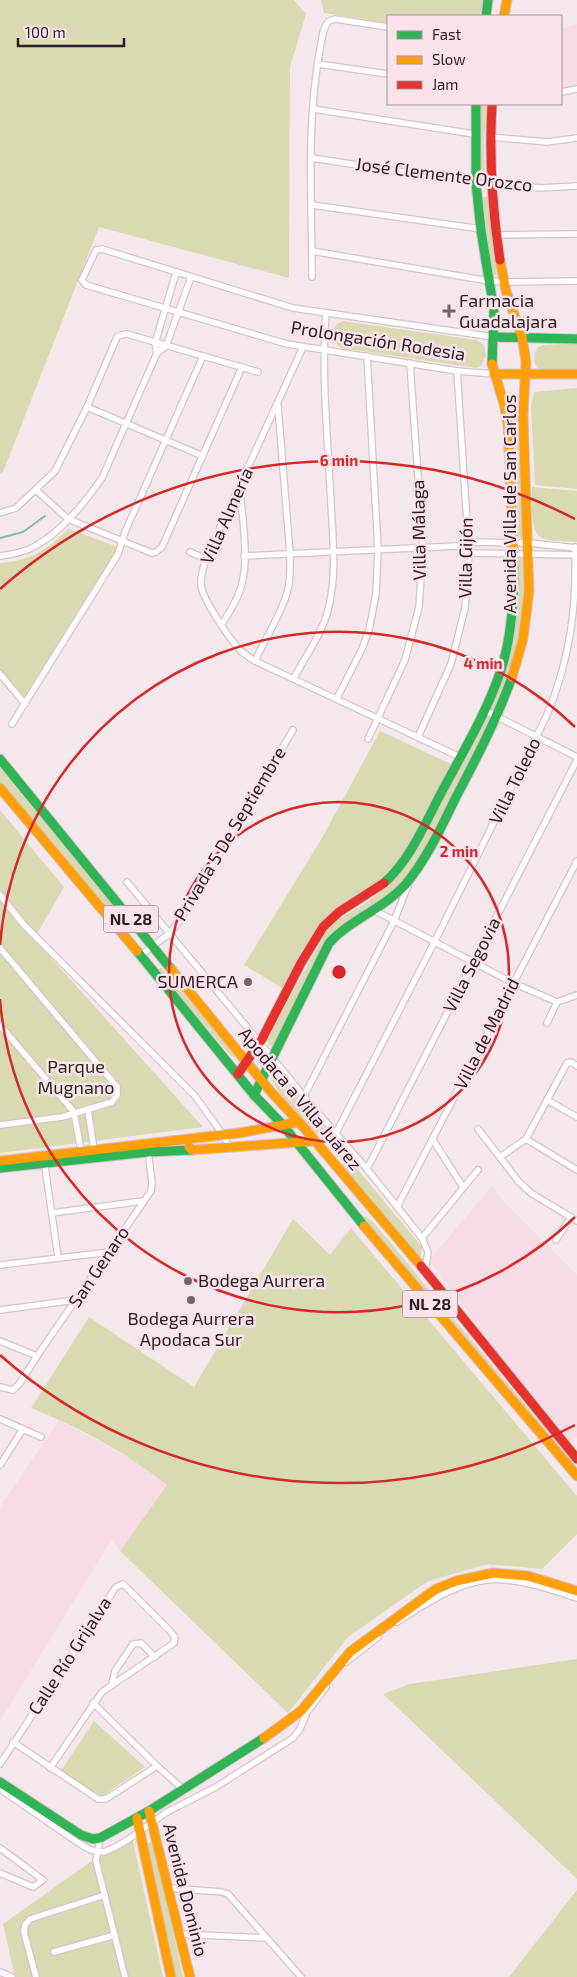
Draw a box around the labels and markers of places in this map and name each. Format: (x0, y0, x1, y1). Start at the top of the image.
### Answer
place label: Farmacia Guadalajara (459, 289, 557, 332)
marker: Farmacia Guadalajara (443, 305, 455, 317)
centre of rings (330, 963, 348, 981)
place label: SUMERCA (157, 970, 239, 992)
marker: SUMERCA (242, 976, 254, 988)
place label: Bodega Aurrera (198, 1269, 325, 1291)
marker: Bodega Aurrera (182, 1275, 194, 1287)
marker: Bodega Aurrera Apodaca Sur (185, 1294, 197, 1306)
place label: Bodega Aurrera Apodaca Sur (127, 1307, 255, 1350)

